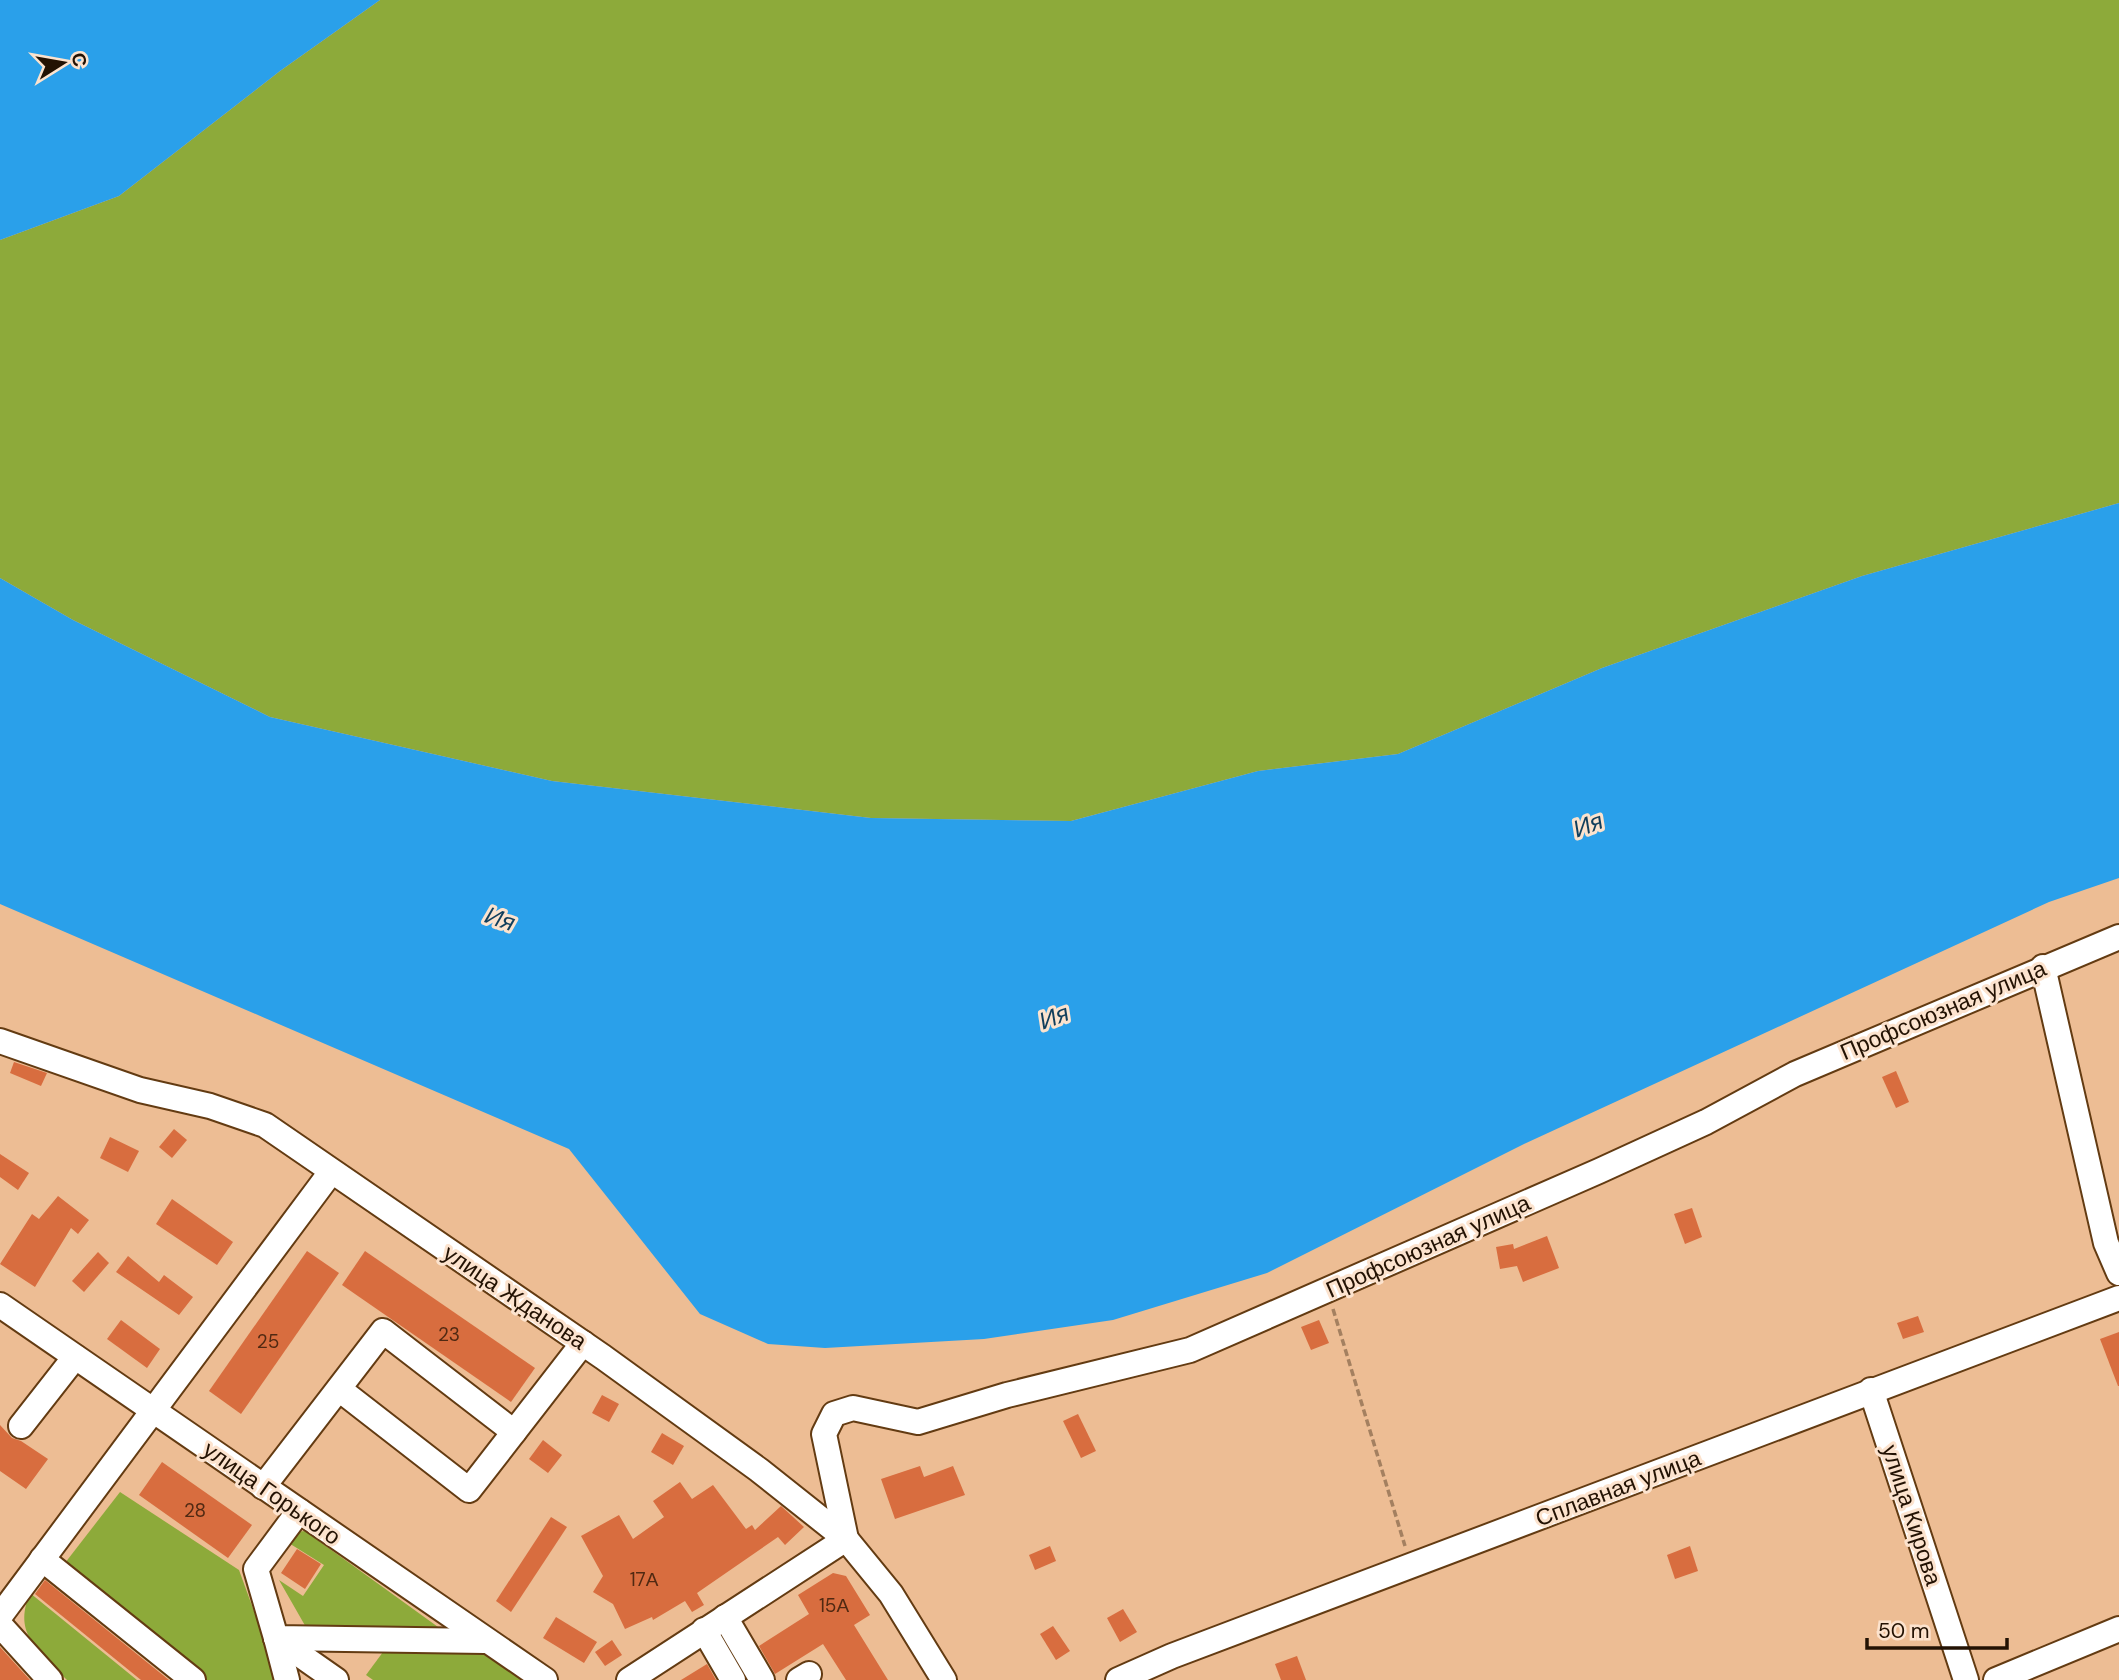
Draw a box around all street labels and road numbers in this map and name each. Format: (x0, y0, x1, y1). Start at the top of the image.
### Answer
street label: Профсоюзная улица (1836, 953, 2051, 1067)
street label: Профсоюзная улица (1321, 1187, 1535, 1305)
street label: улица Жданова (437, 1238, 593, 1356)
street label: улица Горького (197, 1434, 347, 1552)
street label: улица Кирова (1875, 1441, 1949, 1589)
street label: Сплавная улица (1531, 1443, 1705, 1533)

